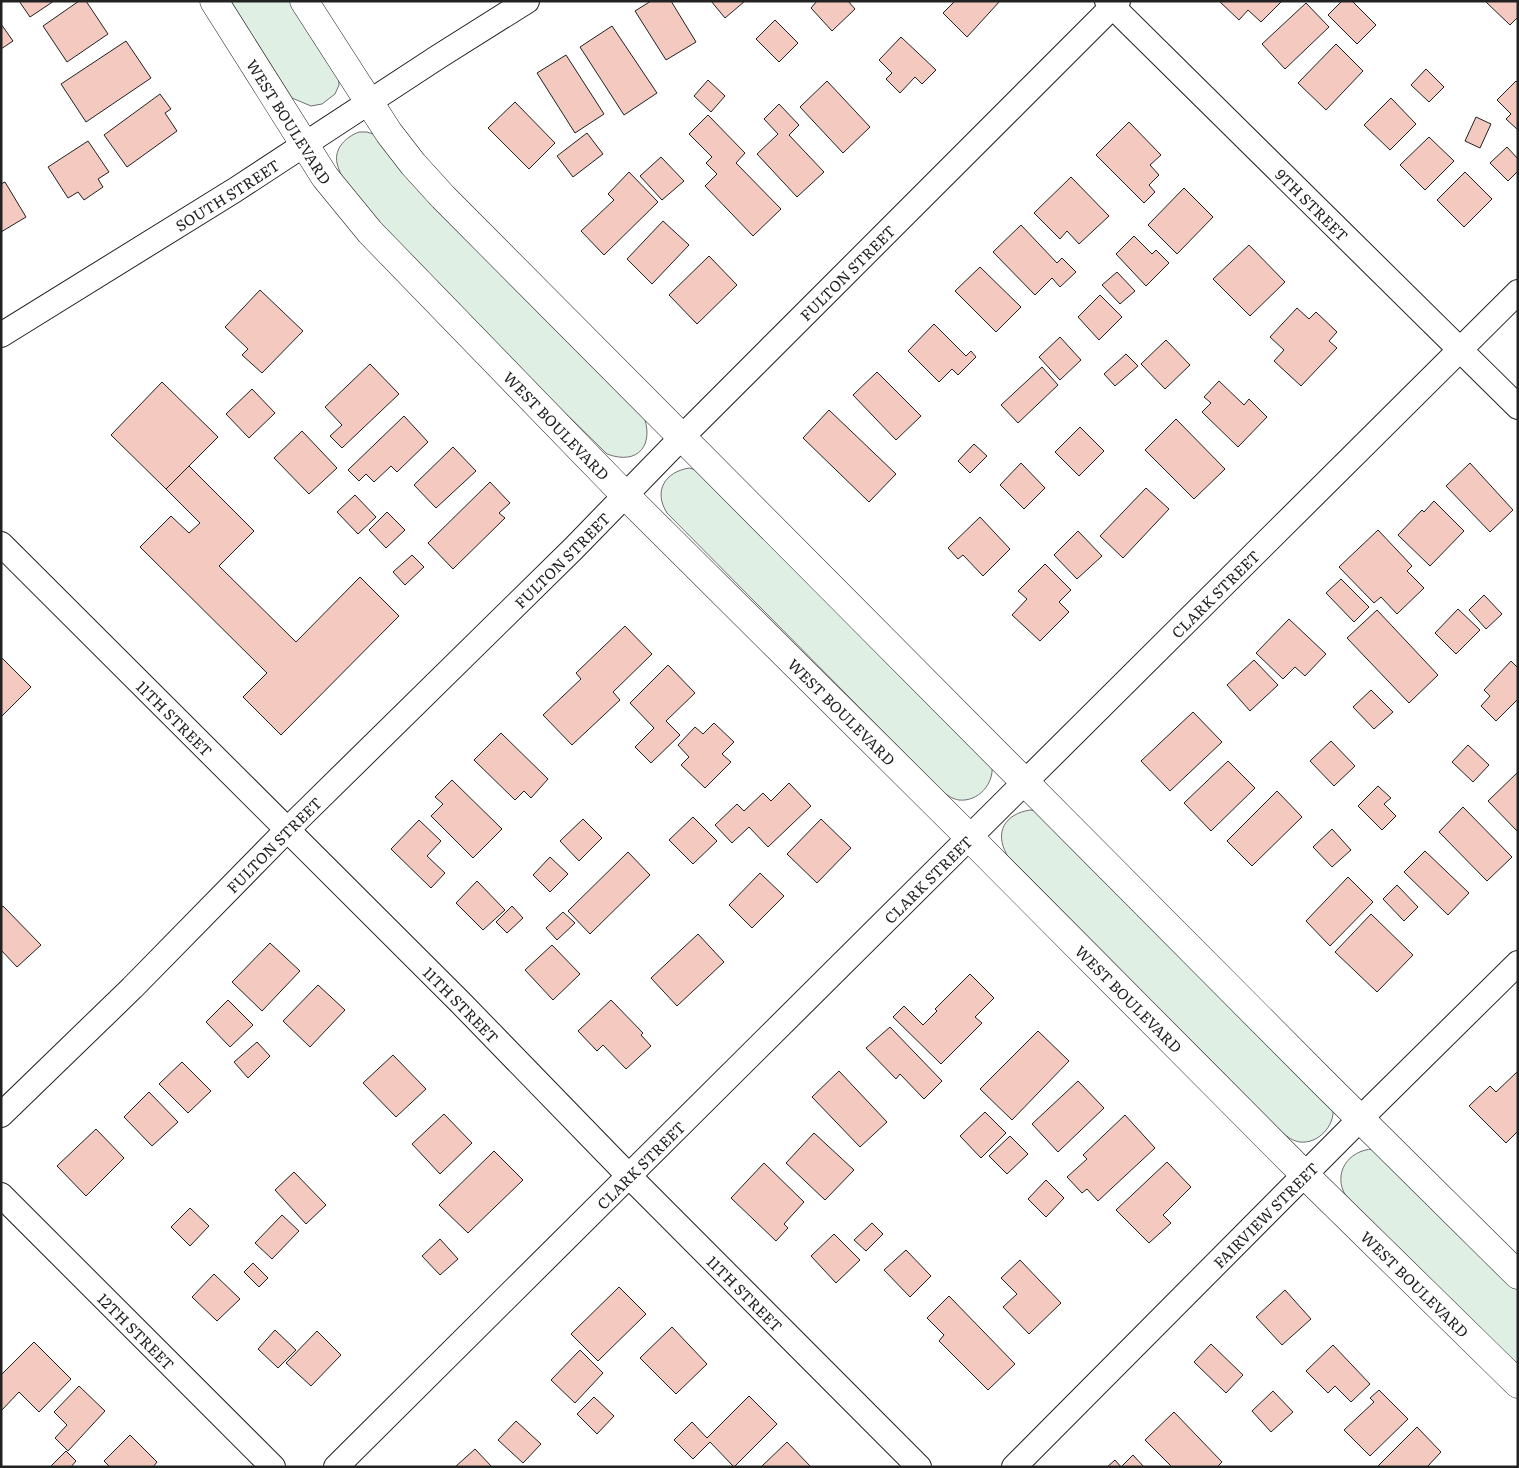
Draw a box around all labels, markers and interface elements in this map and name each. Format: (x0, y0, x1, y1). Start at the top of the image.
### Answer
street label: WEST BOULEVARD (242, 54, 338, 189)
street label: SOUTH STREET (170, 153, 284, 236)
street label: 9TH STREET (1271, 163, 1354, 246)
street label: FULTON STREET (794, 219, 900, 325)
street label: WEST BOULEVARD (499, 365, 615, 485)
street label: FULTON STREET (508, 507, 615, 613)
street label: CLARK STREET (1165, 544, 1264, 643)
street label: WEST BOULEVARD (783, 652, 901, 770)
street label: 11TH STREET (132, 675, 218, 761)
street label: FULTON STREET (220, 791, 326, 898)
street label: CLARK STREET (878, 830, 977, 928)
street label: WEST BOULEVARD (1071, 939, 1188, 1057)
street label: 11TH STREET (419, 961, 505, 1047)
street label: CLARK STREET (591, 1115, 690, 1214)
street label: FAIRVIEW STREET (1207, 1156, 1323, 1273)
street label: WEST BOULEVARD (1356, 1225, 1475, 1342)
street label: 11TH STREET (702, 1250, 789, 1336)
street label: 12TH STREET (93, 1287, 181, 1375)

